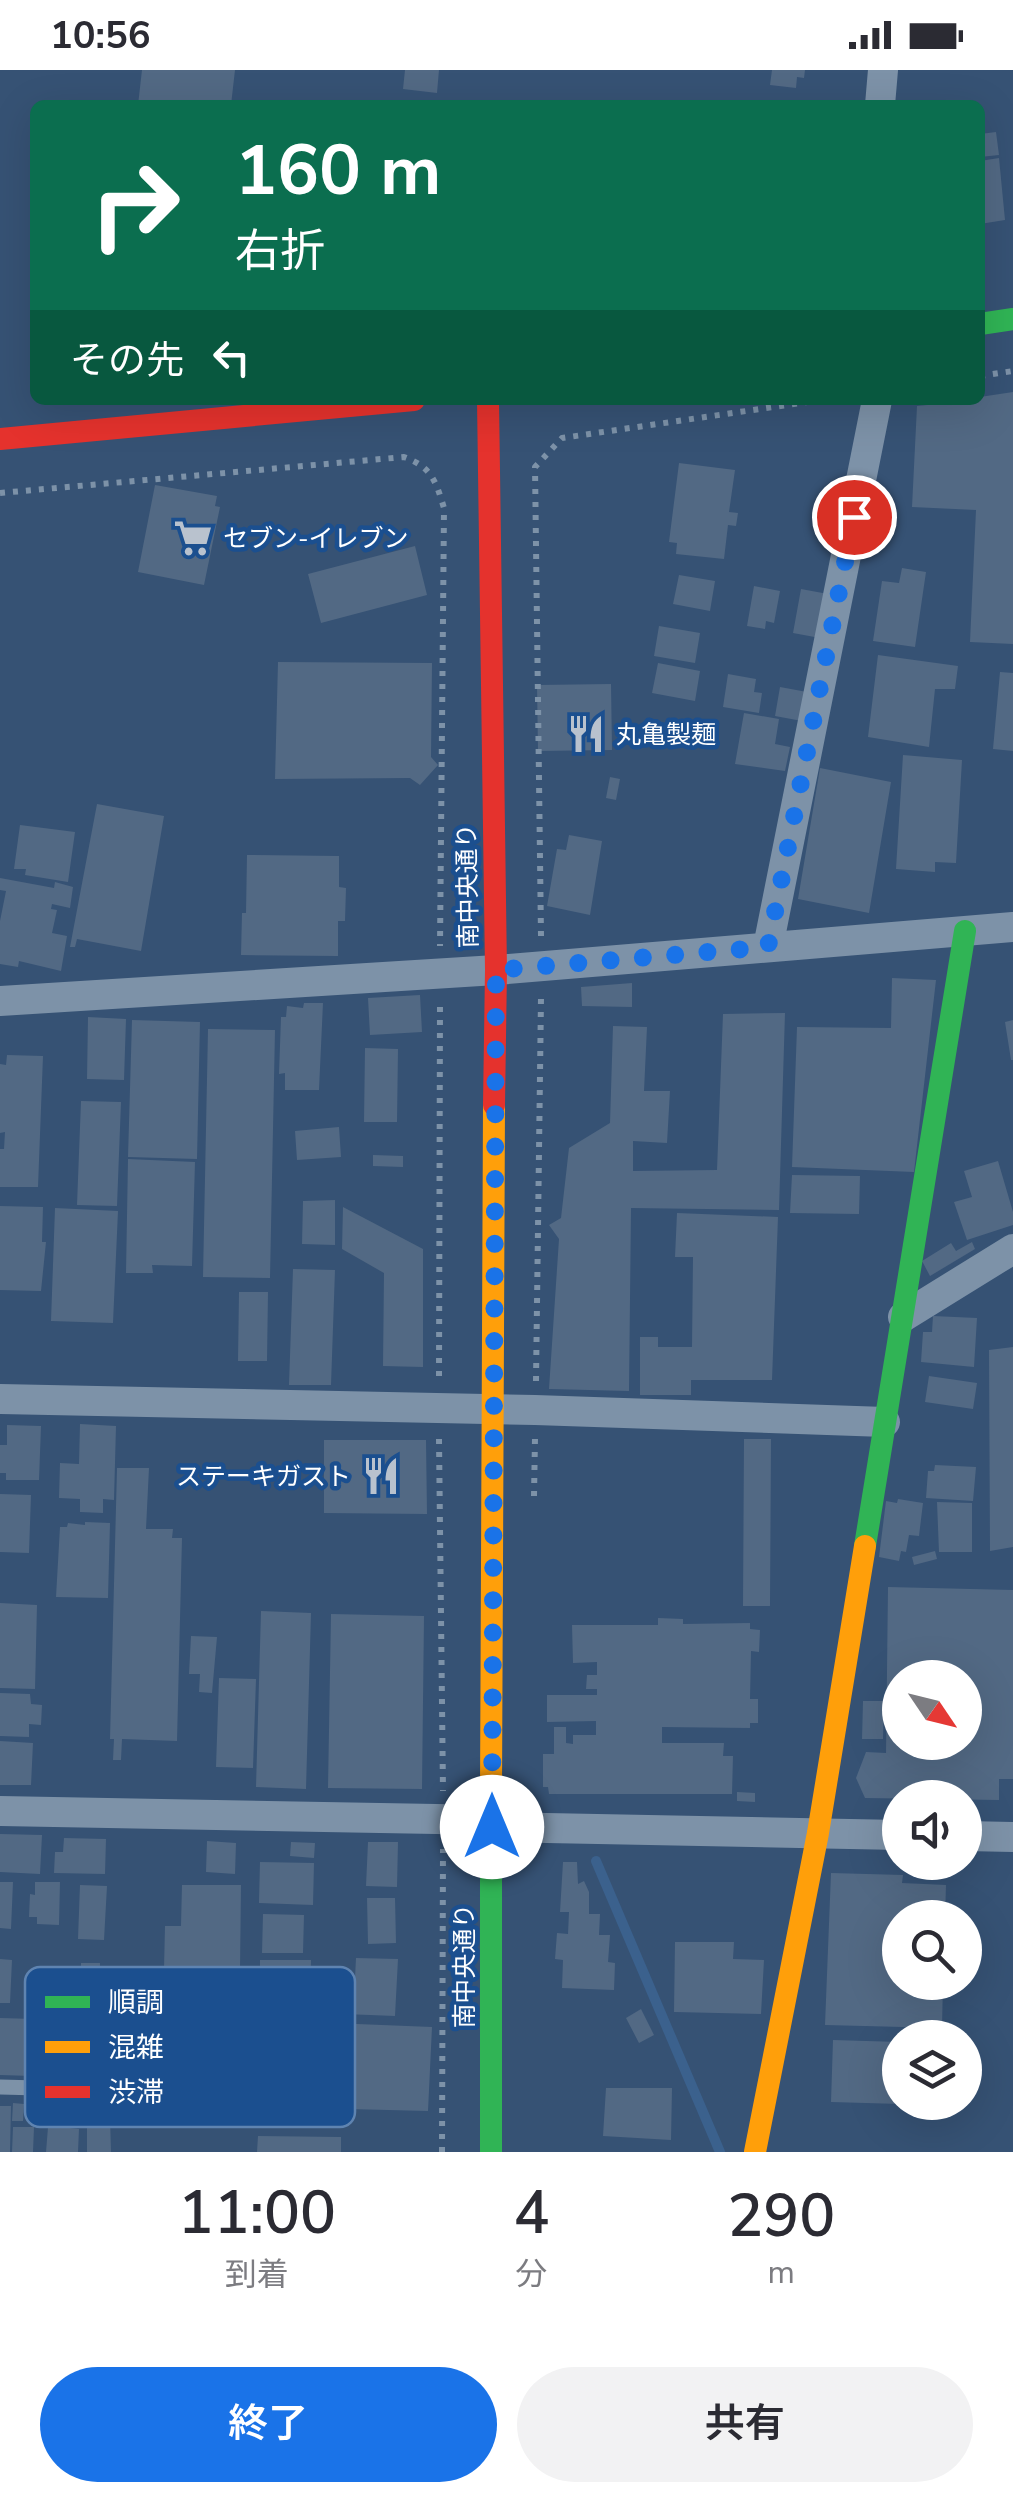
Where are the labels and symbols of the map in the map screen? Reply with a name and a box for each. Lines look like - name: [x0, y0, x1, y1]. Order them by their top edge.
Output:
- pin: [812, 475, 897, 560]
- supermarket icon: セブン-イレブン: [172, 517, 214, 559]
- place label: セブン-イレブン: [223, 522, 409, 556]
- restaurant icon: 丸亀製麺: [565, 713, 607, 755]
- place label: 丸亀製麺: [616, 718, 716, 752]
- street label: 南中央通り: [450, 823, 486, 949]
- restaurant icon: ステーキガスト: [360, 1455, 402, 1497]
- place label: ステーキガスト: [176, 1460, 351, 1494]
- north arrow: [882, 1660, 982, 1760]
- position arrow: [440, 1775, 544, 1879]
- street label: 南中央通り: [448, 1903, 482, 2029]
- legend: [25, 1967, 355, 2127]
- text: 順調: [108, 1984, 164, 2022]
- text: 混雑: [108, 2029, 164, 2067]
- text: 渋滞: [108, 2074, 164, 2112]

